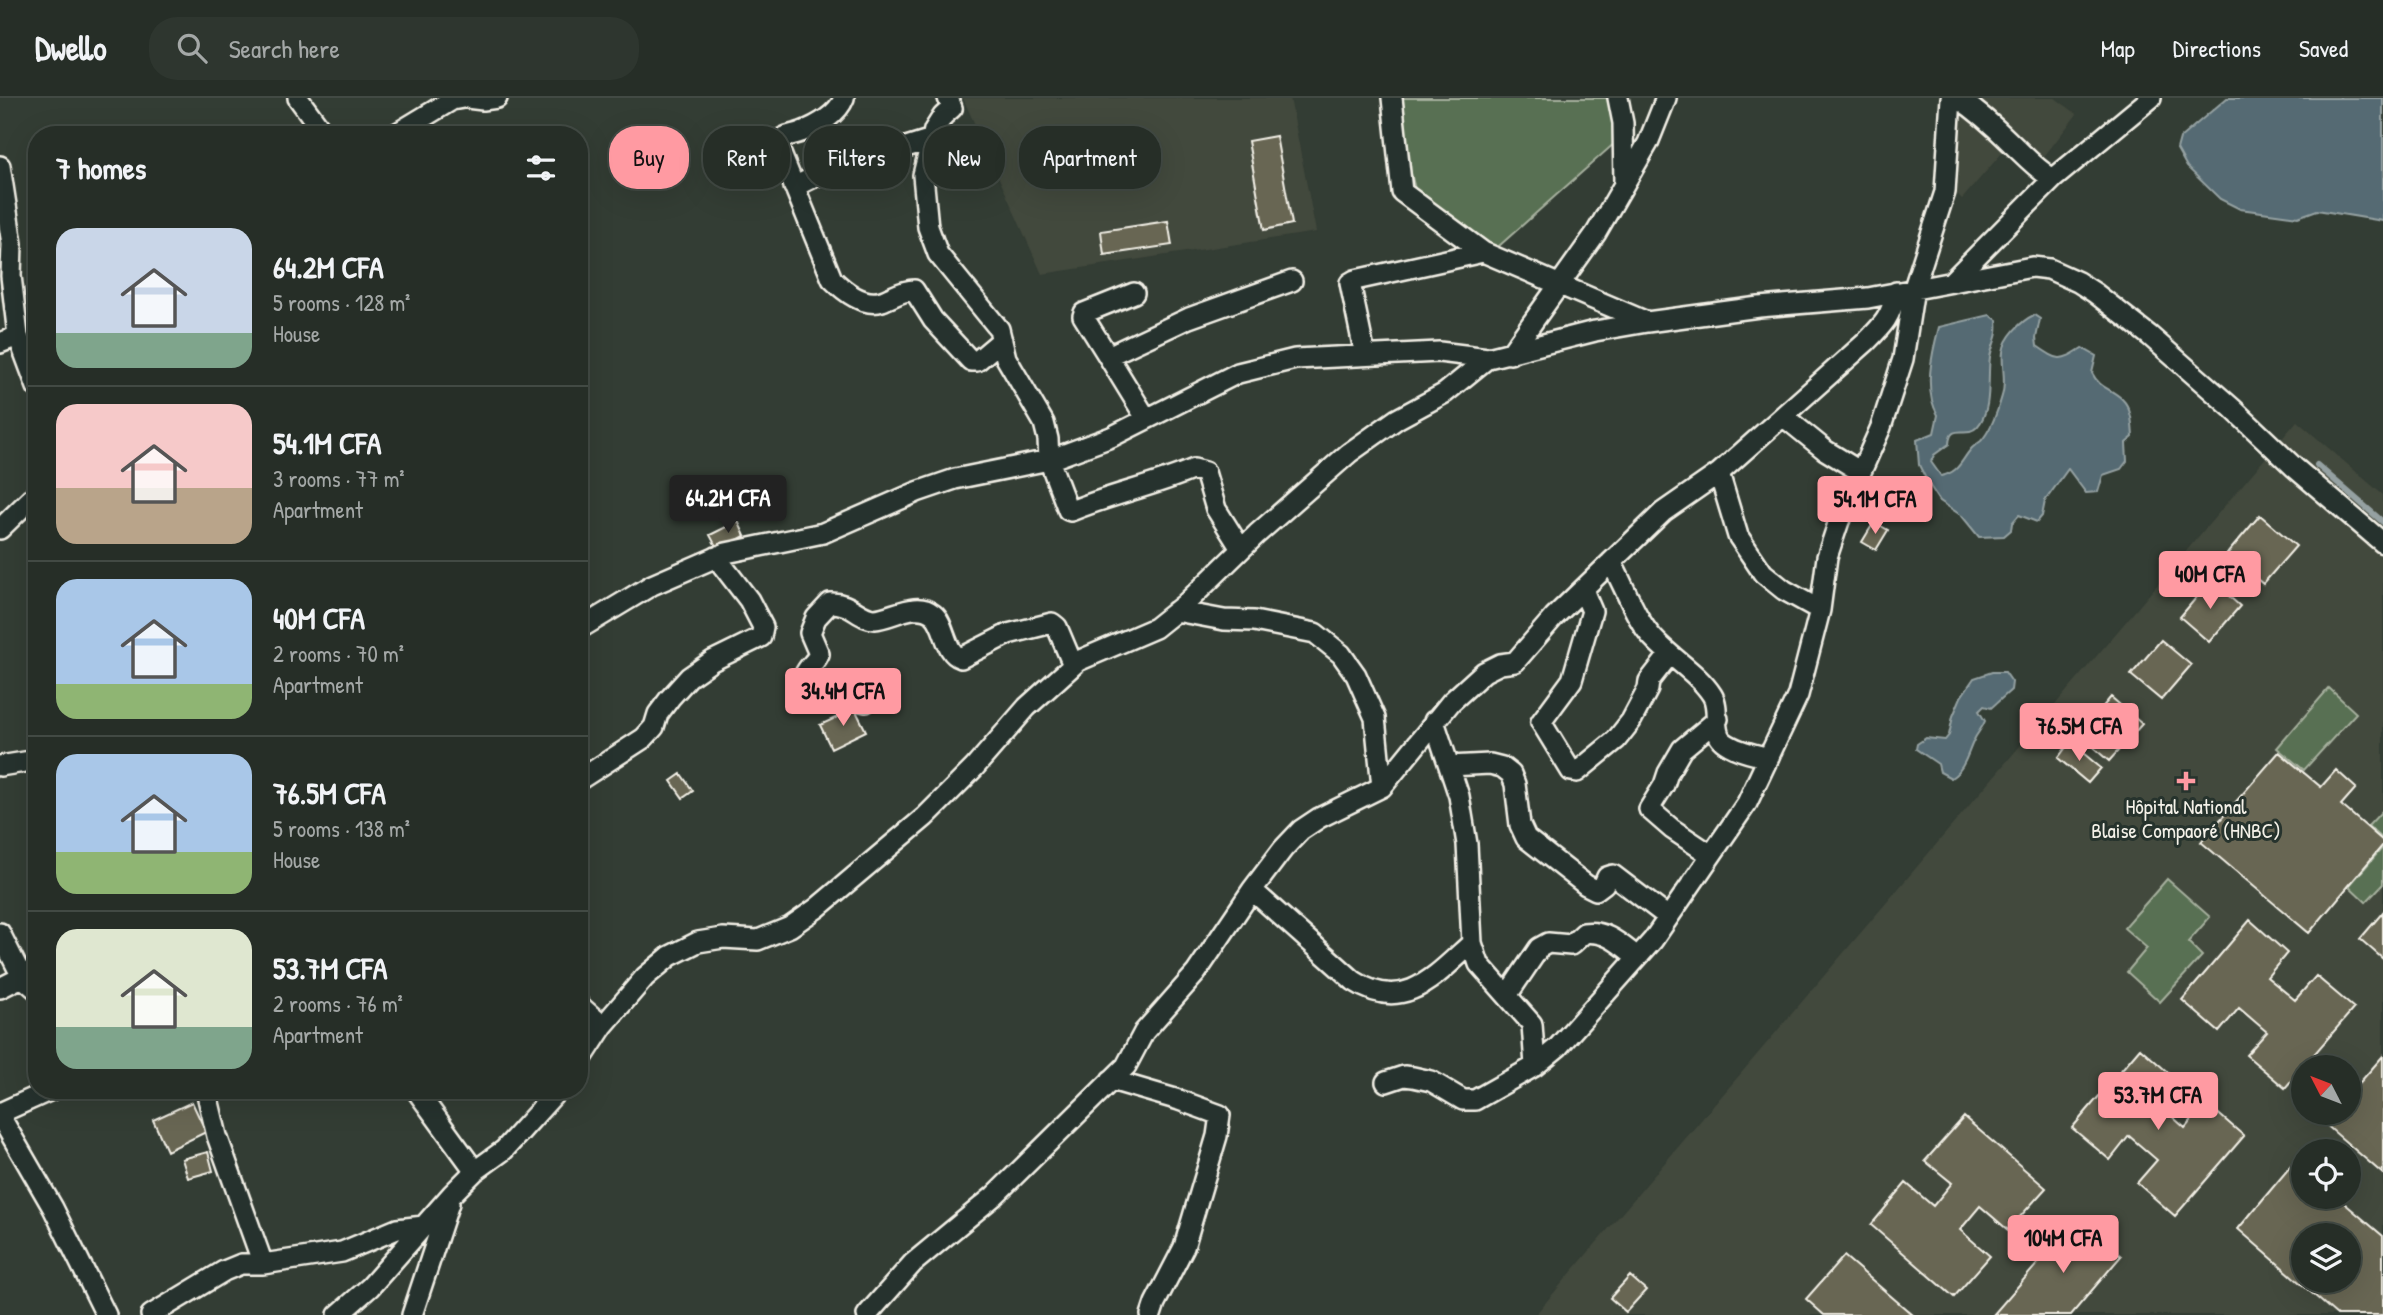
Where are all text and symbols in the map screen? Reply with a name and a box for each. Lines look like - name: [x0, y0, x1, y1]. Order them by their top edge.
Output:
- search box: [149, 17, 639, 80]
- text: Dwello: [35, 26, 107, 70]
- icon: search: [173, 29, 211, 67]
- text: Search here: [229, 31, 340, 66]
- text: Map: [2101, 32, 2135, 64]
- text: Directions: [2173, 32, 2261, 64]
- text: Saved: [2299, 32, 2348, 64]
- chip: Buy: [609, 126, 689, 189]
- chip: Rent: [703, 126, 790, 189]
- chip: Filters: [804, 126, 910, 189]
- chip: New: [924, 126, 1005, 189]
- chip: Apartment: [1019, 126, 1161, 189]
- text: 7 homes: [56, 148, 146, 188]
- icon: filters: [522, 149, 560, 187]
- text: 64.2M CFA: [273, 247, 384, 287]
- icon: home: [112, 256, 196, 340]
- text: 5 rooms · 128 m²: [273, 287, 410, 318]
- text: House: [273, 318, 320, 349]
- text: 54.1M CFA: [273, 423, 381, 463]
- icon: home: [112, 432, 196, 516]
- text: 3 rooms · 77 m²: [273, 463, 405, 494]
- pin: 64.2M CFA: [648, 476, 808, 535]
- pin: 54.1M CFA: [1795, 476, 1955, 536]
- text: 64.2M CFA: [686, 482, 770, 513]
- text: 54.1M CFA: [1833, 483, 1917, 514]
- text: Apartment: [273, 494, 363, 525]
- pin: 40M CFA: [2145, 552, 2275, 611]
- text: 40M CFA: [2175, 558, 2245, 589]
- text: 40M CFA: [273, 598, 365, 638]
- icon: home: [112, 607, 196, 691]
- text: 2 rooms · 70 m²: [273, 638, 404, 669]
- pin: 34.4M CFA: [763, 668, 923, 728]
- text: Apartment: [273, 669, 363, 700]
- text: 34.4M CFA: [801, 675, 885, 706]
- pin: 76.5M CFA: [1999, 704, 2159, 763]
- text: 76.5M CFA: [2036, 710, 2122, 741]
- marker: Hôpital National Blaise Compaoré (HNBC): [2176, 771, 2196, 791]
- text: 76.5M CFA: [273, 773, 386, 813]
- icon: home: [112, 782, 196, 866]
- place label: Hôpital National Blaise Compaoré (HNBC): [2091, 792, 2281, 845]
- text: 5 rooms · 138 m²: [273, 813, 410, 844]
- text: House: [273, 844, 320, 875]
- text: 53.7M CFA: [273, 948, 387, 988]
- icon: home: [112, 957, 196, 1041]
- text: 2 rooms · 76 m²: [273, 988, 403, 1019]
- text: Apartment: [273, 1019, 363, 1050]
- north arrow: [2291, 1055, 2361, 1125]
- map controls: [2291, 1055, 2361, 1293]
- pin: 53.7M CFA: [2078, 1072, 2238, 1132]
- text: 53.7M CFA: [2114, 1079, 2202, 1110]
- button: locate: [2291, 1139, 2361, 1209]
- pin: 104M CFA: [1991, 1216, 2135, 1275]
- text: 104M CFA: [2024, 1222, 2102, 1253]
- button: layers: [2291, 1223, 2361, 1293]

